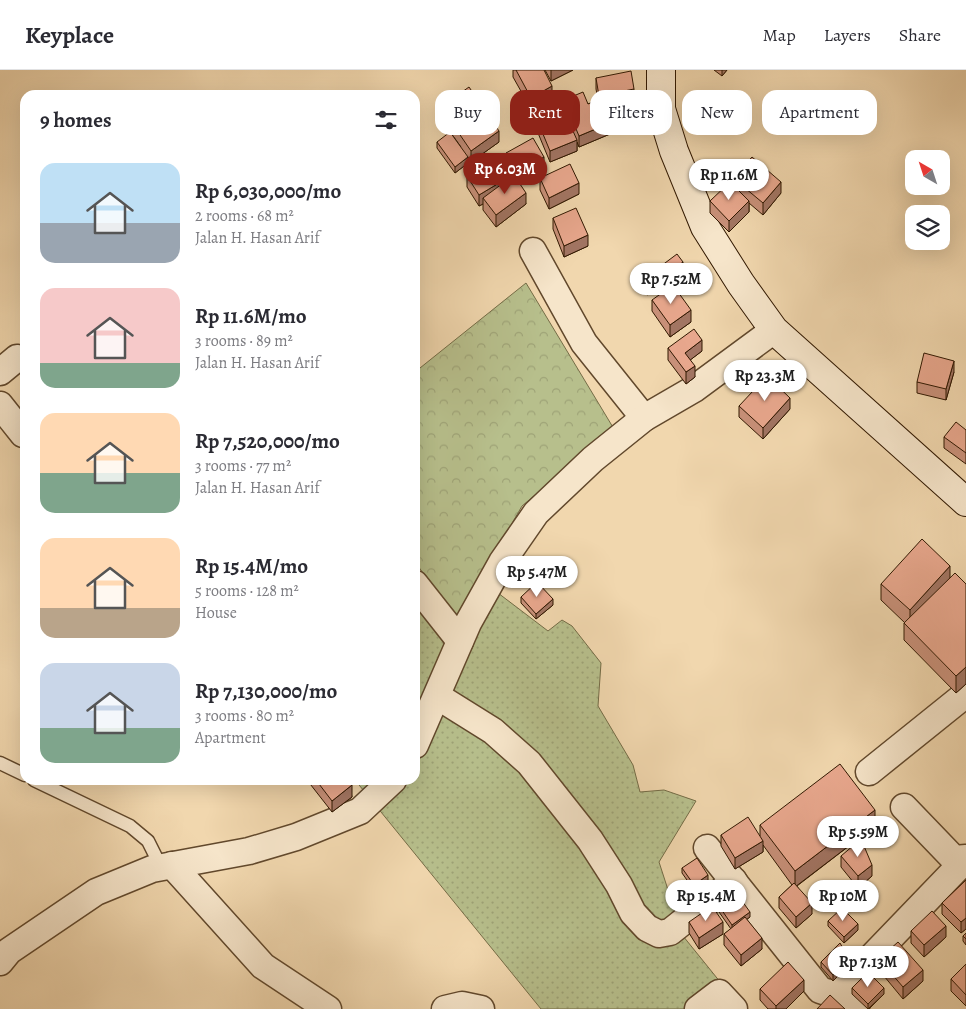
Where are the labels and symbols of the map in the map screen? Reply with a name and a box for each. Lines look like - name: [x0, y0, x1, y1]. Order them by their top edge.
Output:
- north arrow: [905, 150, 950, 195]
- pin: Rp 6.03M: [453, 152, 557, 195]
- pin: Rp 11.6M: [677, 158, 781, 201]
- pin: Rp 7.52M: [619, 262, 723, 305]
- pin: Rp 23.3M: [713, 360, 817, 402]
- pin: Rp 5.47M: [485, 556, 589, 598]
- pin: Rp 5.59M: [806, 816, 910, 858]
- pin: Rp 15.4M: [654, 880, 758, 922]
- pin: Rp 10M: [802, 880, 884, 922]
- pin: Rp 7.13M: [816, 946, 920, 988]

